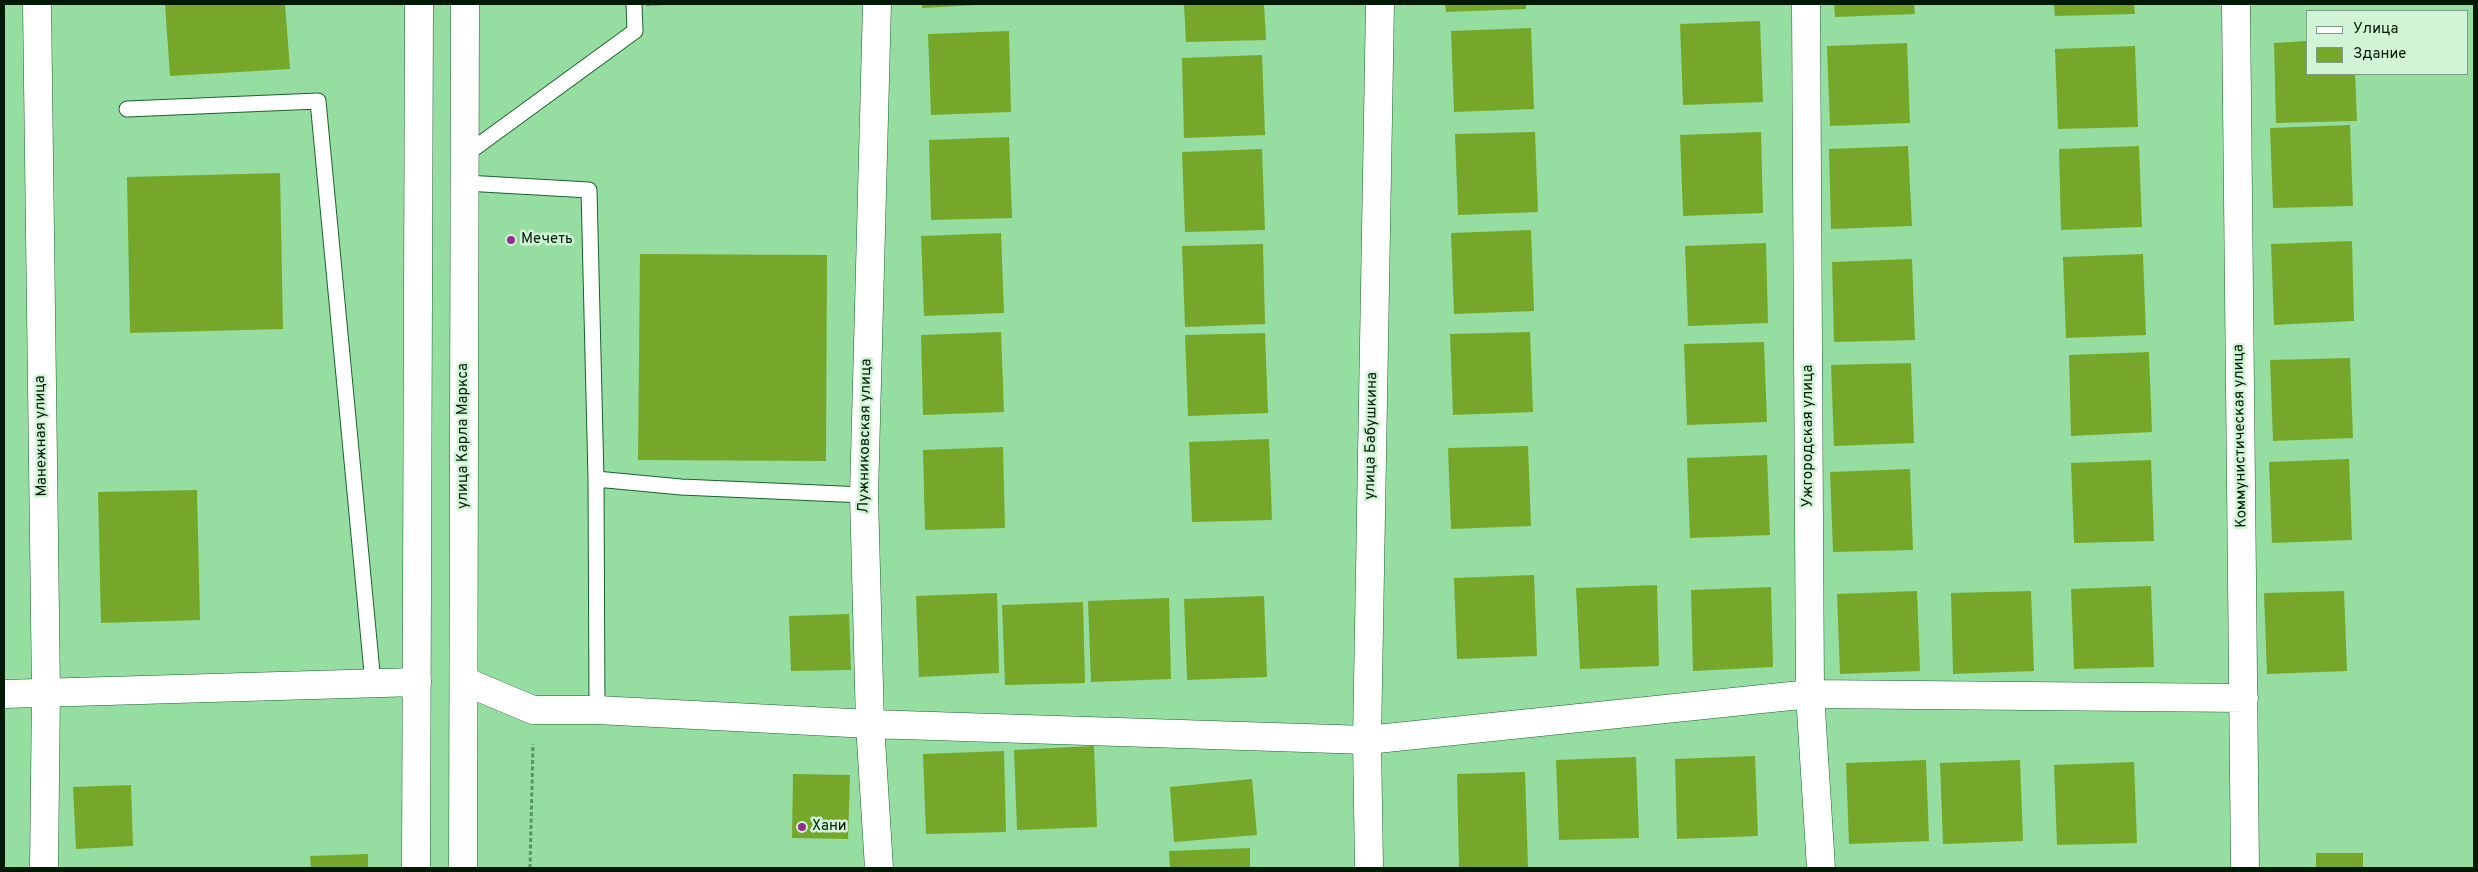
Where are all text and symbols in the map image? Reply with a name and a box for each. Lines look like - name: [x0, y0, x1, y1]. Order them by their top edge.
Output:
- legend: [2306, 10, 2468, 75]
- text: Улица: [2353, 20, 2398, 39]
- text: Здание: [2353, 45, 2406, 64]
- place label: Мечеть: [521, 231, 573, 249]
- marker: Мечеть: [505, 234, 517, 246]
- street label: Коммунистическая улица: [2230, 344, 2252, 528]
- street label: Лужниковская улица: [856, 358, 876, 514]
- street label: улица Карла Маркса: [455, 363, 473, 509]
- street label: Ужгородская улица: [1800, 365, 1818, 507]
- street label: улица Бабушкина: [1362, 372, 1382, 500]
- street label: Манежная улица: [32, 375, 52, 497]
- place label: Хани: [812, 818, 847, 836]
- marker: Хани: [796, 821, 808, 833]

